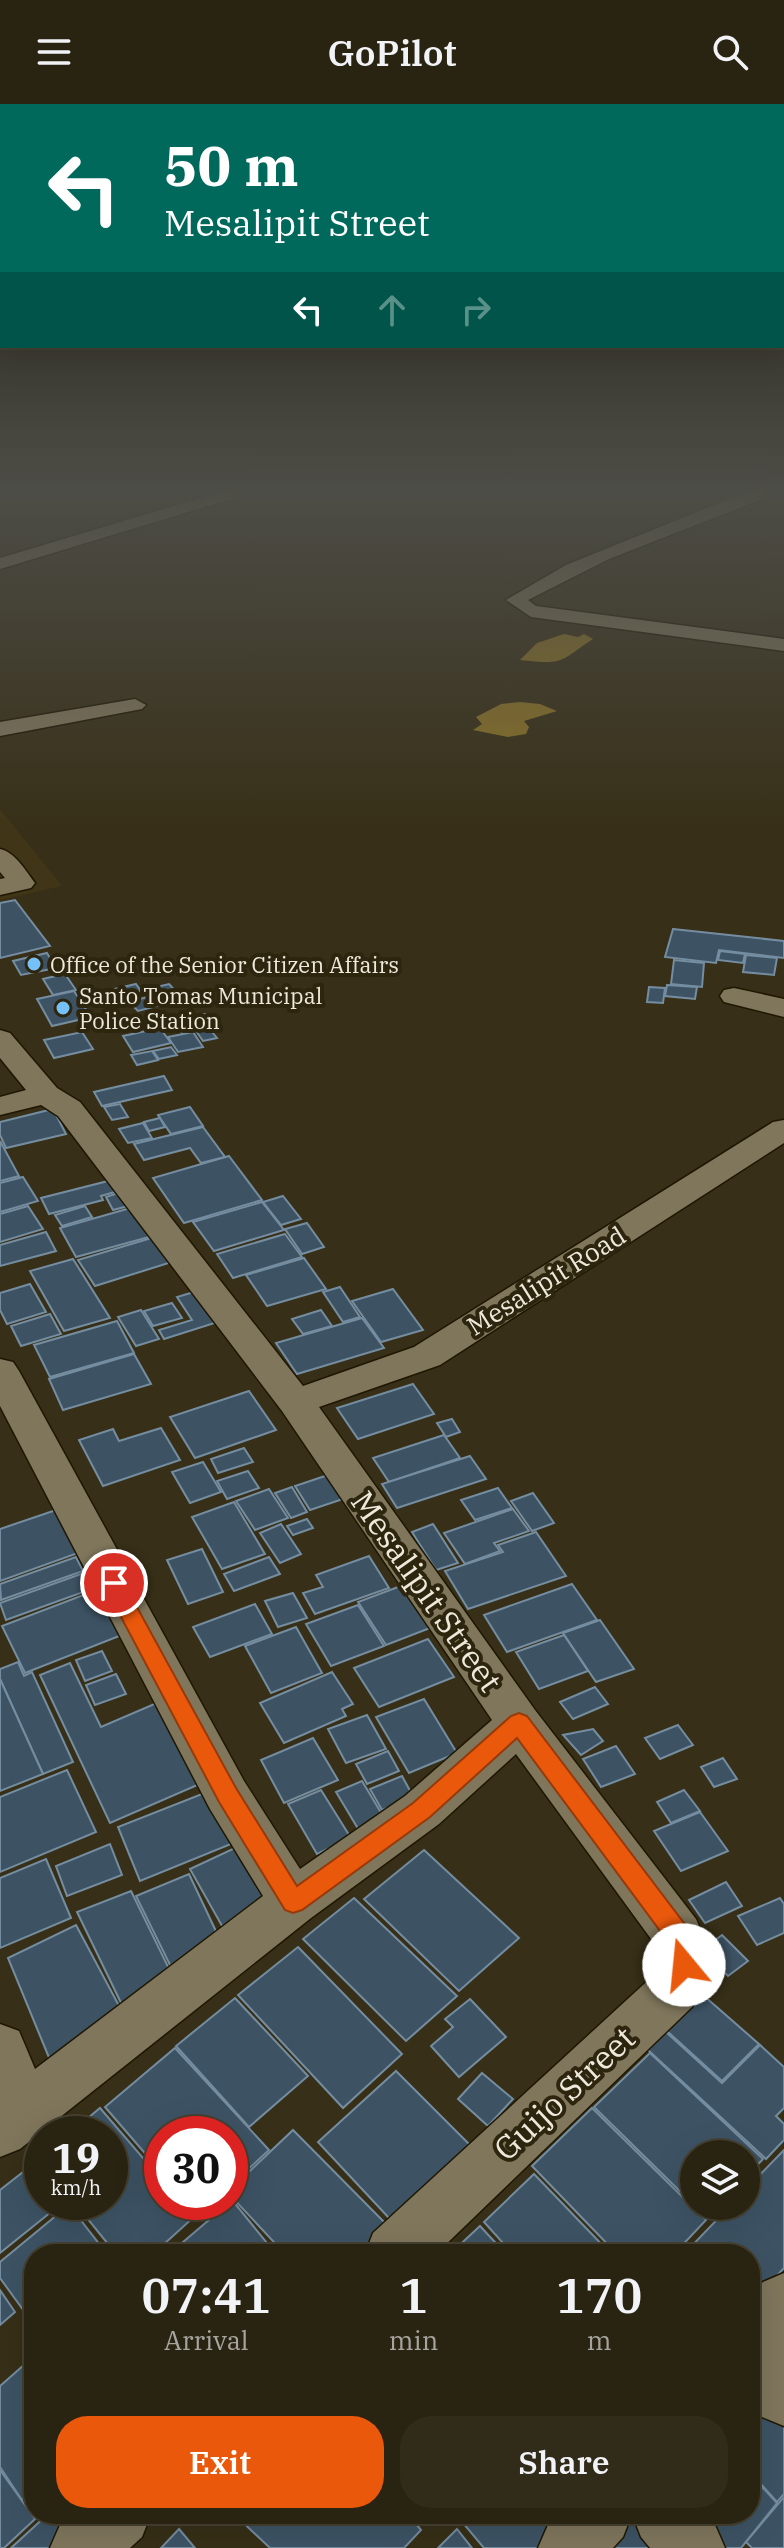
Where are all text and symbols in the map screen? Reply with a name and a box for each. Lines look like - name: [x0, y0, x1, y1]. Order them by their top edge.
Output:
- text: GoPilot: [327, 29, 457, 76]
- icon: menu: [32, 30, 76, 74]
- icon: search: [708, 30, 752, 74]
- text: 50 m: [164, 129, 299, 201]
- icon: left: [32, 136, 136, 240]
- text: Mesalipit Street: [164, 199, 430, 246]
- icon: left: [286, 288, 330, 332]
- icon: ahead: [370, 288, 414, 332]
- icon: right: [454, 288, 498, 332]
- place label: Office of the Senior Citizen Affairs: [50, 950, 399, 979]
- marker: Office of the Senior Citizen Affairs: [25, 955, 43, 973]
- place label: Santo Tomas Municipal Police Station: [79, 981, 322, 1035]
- marker: Santo Tomas Municipal Police Station: [54, 999, 72, 1017]
- street label: Mesalipit Road: [460, 1218, 632, 1342]
- street label: Mesalipit Street: [342, 1482, 512, 1700]
- pin: [80, 1549, 148, 1617]
- icon: arrive: [92, 1561, 136, 1605]
- position arrow: [642, 1923, 726, 2007]
- street label: Guijo Street: [485, 2017, 643, 2169]
- speed limit sign: 30: [144, 2116, 248, 2220]
- text: 19: [52, 2132, 100, 2184]
- map controls: [680, 2140, 760, 2220]
- button: layers: [680, 2140, 760, 2220]
- text: km/h: [51, 2174, 101, 2201]
- text: 07:41: [142, 2264, 271, 2326]
- text: 1: [399, 2264, 428, 2326]
- text: 170: [556, 2264, 642, 2326]
- text: Arrival: [164, 2323, 249, 2357]
- text: min: [389, 2323, 438, 2357]
- text: m: [587, 2323, 612, 2357]
- button: Exit: [56, 2416, 384, 2508]
- button: Share: [400, 2416, 728, 2508]

